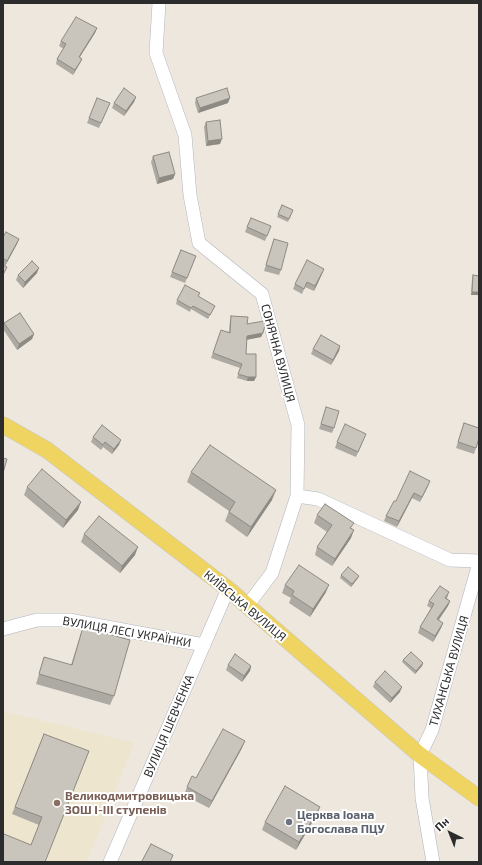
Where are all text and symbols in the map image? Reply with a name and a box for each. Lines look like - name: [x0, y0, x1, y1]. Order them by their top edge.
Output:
- street label: СОНЯЧНА ВУЛИЦЯ: [258, 302, 298, 404]
- street label: КИЇВСЬКА ВУЛИЦЯ: [201, 567, 289, 645]
- street label: ВУЛИЦЯ ЛЕСІ УКРАЇНКИ: [62, 614, 192, 650]
- street label: ТИХАНСЬКА ВУЛИЦЯ: [426, 614, 472, 728]
- street label: ВУЛИЦЯ ШЕВЧЕНКА: [141, 672, 197, 780]
- place label: Великодмитровицька ЗОШ І-ІІІ ступенів: [65, 789, 194, 817]
- marker: Великодмитровицька ЗОШ І-ІІІ ступенів: [52, 798, 62, 808]
- place label: Церква Іоана Богослава ПЦУ: [297, 808, 385, 836]
- north arrow: [430, 813, 470, 853]
- text: Пн: [432, 814, 451, 833]
- marker: Церква Іоана Богослава ПЦУ: [284, 817, 294, 827]

